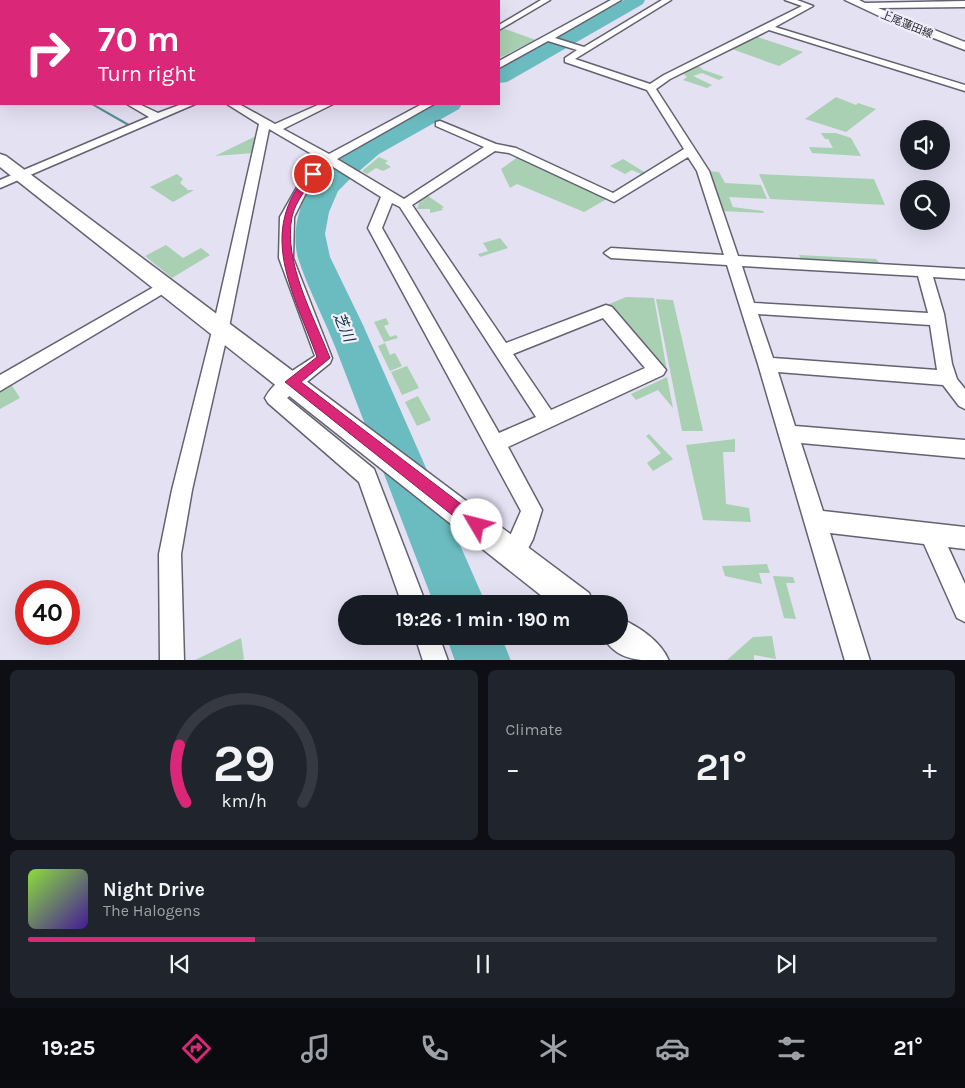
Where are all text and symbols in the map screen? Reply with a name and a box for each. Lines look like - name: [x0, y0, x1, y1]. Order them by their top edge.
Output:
- street label: 上尾蓮田線: [879, 8, 935, 41]
- text: 70 m: [98, 19, 180, 60]
- icon: right: [15, 20, 80, 85]
- text: Turn right: [98, 61, 196, 87]
- map controls: [900, 120, 950, 230]
- button: sound: [900, 120, 950, 170]
- pin: [292, 153, 334, 195]
- icon: arrive: [299, 160, 327, 188]
- button: search: [900, 180, 950, 230]
- water label: 芝川: [330, 310, 359, 346]
- position arrow: [450, 498, 502, 550]
- speed limit sign: 40: [15, 580, 80, 645]
- text: 19:26 · 1 min · 190 m: [396, 609, 570, 631]
- text: Climate: [506, 720, 563, 739]
- text: 29: [212, 733, 275, 794]
- text: 21°: [696, 745, 747, 790]
- text: −: [506, 752, 520, 785]
- text: +: [922, 752, 937, 785]
- text: km/h: [221, 791, 266, 812]
- text: Night Drive: [103, 879, 205, 901]
- text: The Halogens: [103, 901, 201, 920]
- icon: previous: [166, 950, 194, 978]
- icon: pause: [469, 950, 497, 978]
- icon: next: [772, 950, 800, 978]
- icon: directions: [179, 1031, 214, 1066]
- icon: music: [298, 1031, 333, 1066]
- icon: phone: [417, 1031, 452, 1066]
- icon: climate: [536, 1031, 571, 1066]
- icon: car: [655, 1031, 690, 1066]
- icon: filters: [774, 1031, 809, 1066]
- text: 19:25: [42, 1035, 95, 1061]
- text: 21°: [893, 1035, 923, 1061]

